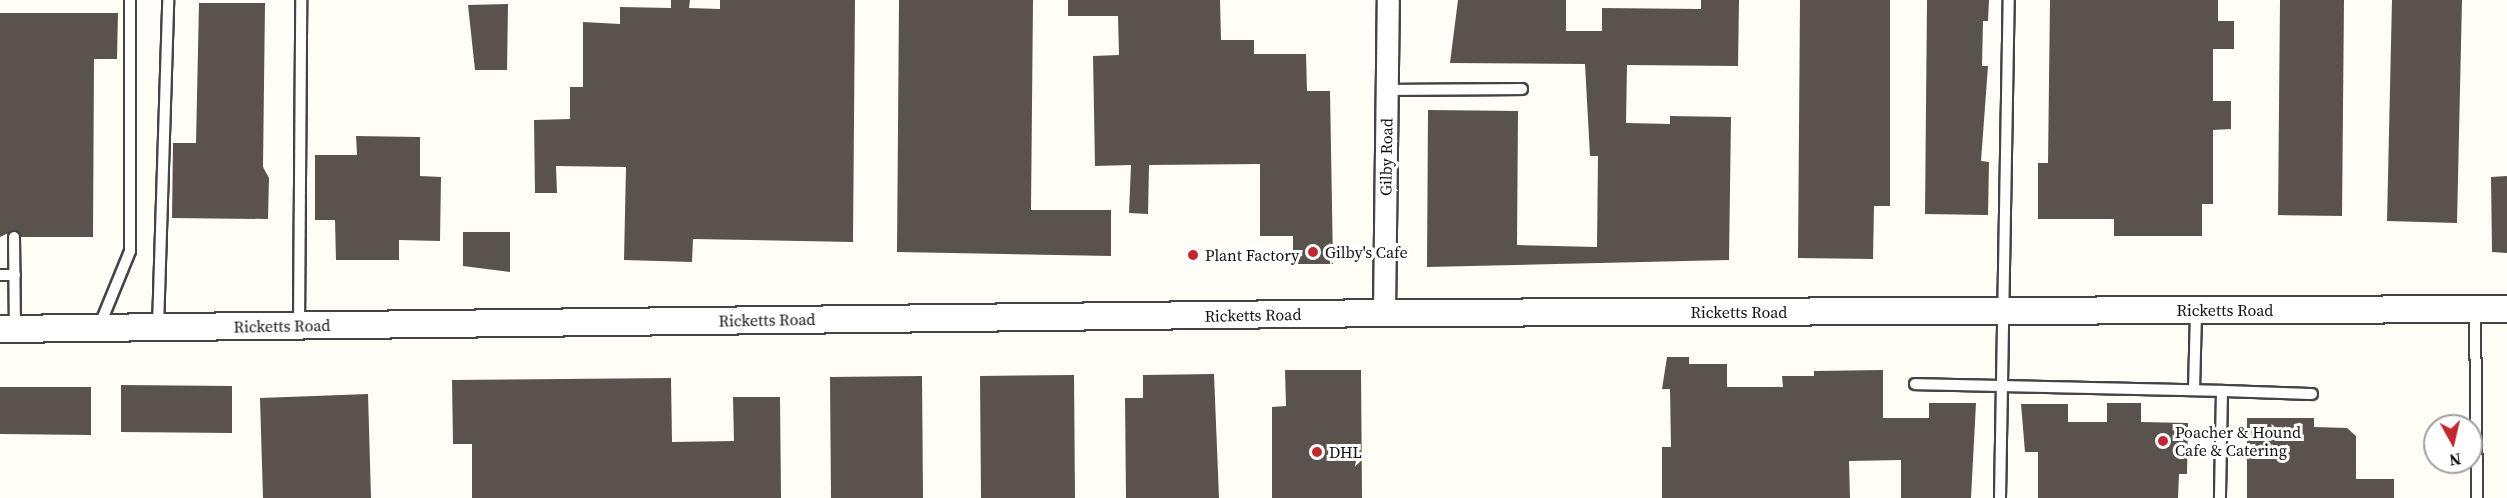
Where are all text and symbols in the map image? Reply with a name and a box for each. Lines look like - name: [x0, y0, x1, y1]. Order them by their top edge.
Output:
- street label: Gilby Road: [1376, 118, 1396, 196]
- place label: Gilby's Cafe: [1325, 242, 1408, 262]
- place label: Plant Factory: [1205, 245, 1299, 265]
- marker: Gilby's Cafe: [1306, 245, 1320, 259]
- marker: Plant Factory: [1186, 248, 1200, 262]
- street label: Ricketts Road: [2177, 300, 2273, 320]
- street label: Ricketts Road: [1691, 302, 1787, 322]
- street label: Ricketts Road: [1204, 305, 1302, 325]
- street label: Ricketts Road: [718, 310, 816, 330]
- street label: Ricketts Road: [233, 316, 331, 336]
- north arrow: [2423, 414, 2483, 474]
- place label: Poacher & Hound Cafe & Catering: [2175, 422, 2301, 460]
- marker: Poacher & Hound Cafe & Catering: [2156, 434, 2170, 448]
- place label: DHL: [1329, 442, 1362, 462]
- marker: DHL: [1310, 445, 1324, 459]
- text: N: [2448, 448, 2463, 472]

